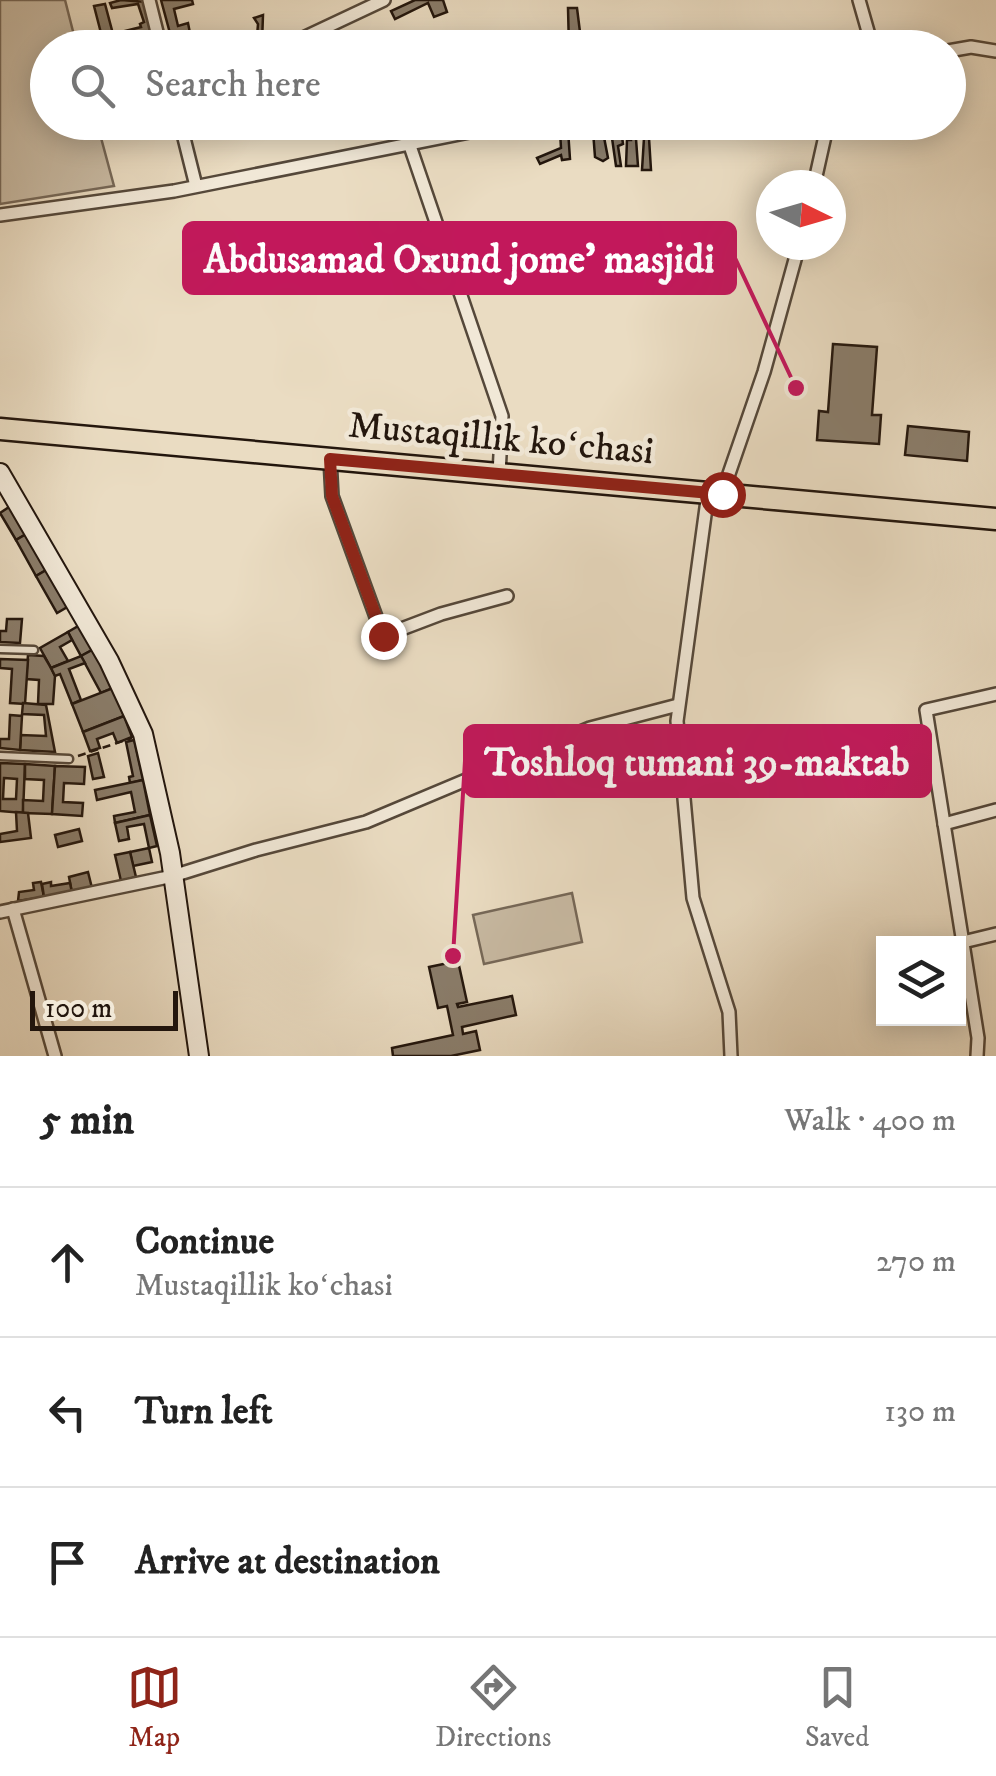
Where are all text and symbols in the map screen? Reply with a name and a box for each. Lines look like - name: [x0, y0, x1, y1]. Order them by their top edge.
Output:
- search box: [30, 30, 966, 140]
- icon: search: [65, 58, 120, 113]
- text: Search here: [145, 61, 321, 109]
- north arrow: [756, 170, 846, 260]
- callout: Abdusamad Oxund jome' masjidi: [184, 223, 735, 293]
- text: Abdusamad Oxund jome' masjidi: [203, 236, 714, 286]
- street label: Mustaqillik koʻchasi: [346, 402, 656, 476]
- route start: [700, 472, 746, 518]
- route end: [361, 614, 407, 660]
- callout: Toshloq tumani 39-maktab: [465, 726, 930, 796]
- text: Toshloq tumani 39-maktab: [484, 739, 909, 789]
- map controls: [876, 936, 966, 1026]
- button: layers: [876, 936, 966, 1026]
- scale bar: [30, 986, 178, 1030]
- text: 100 m: [45, 991, 112, 1026]
- text: 5 min: [40, 1095, 134, 1147]
- text: Walk · 400 m: [784, 1101, 956, 1141]
- text: Continue: [135, 1218, 274, 1266]
- icon: ahead: [40, 1235, 95, 1290]
- text: 270 m: [876, 1242, 956, 1282]
- text: Mustaqillik koʻchasi: [135, 1266, 393, 1306]
- icon: left: [40, 1385, 95, 1440]
- text: Turn left: [135, 1388, 273, 1436]
- text: 130 m: [884, 1392, 956, 1432]
- icon: arrive: [40, 1535, 95, 1590]
- text: Arrive at destination: [135, 1538, 440, 1586]
- tab: Map: [127, 1660, 182, 1755]
- tab: Directions: [435, 1660, 551, 1755]
- tab: Saved: [805, 1660, 869, 1755]

